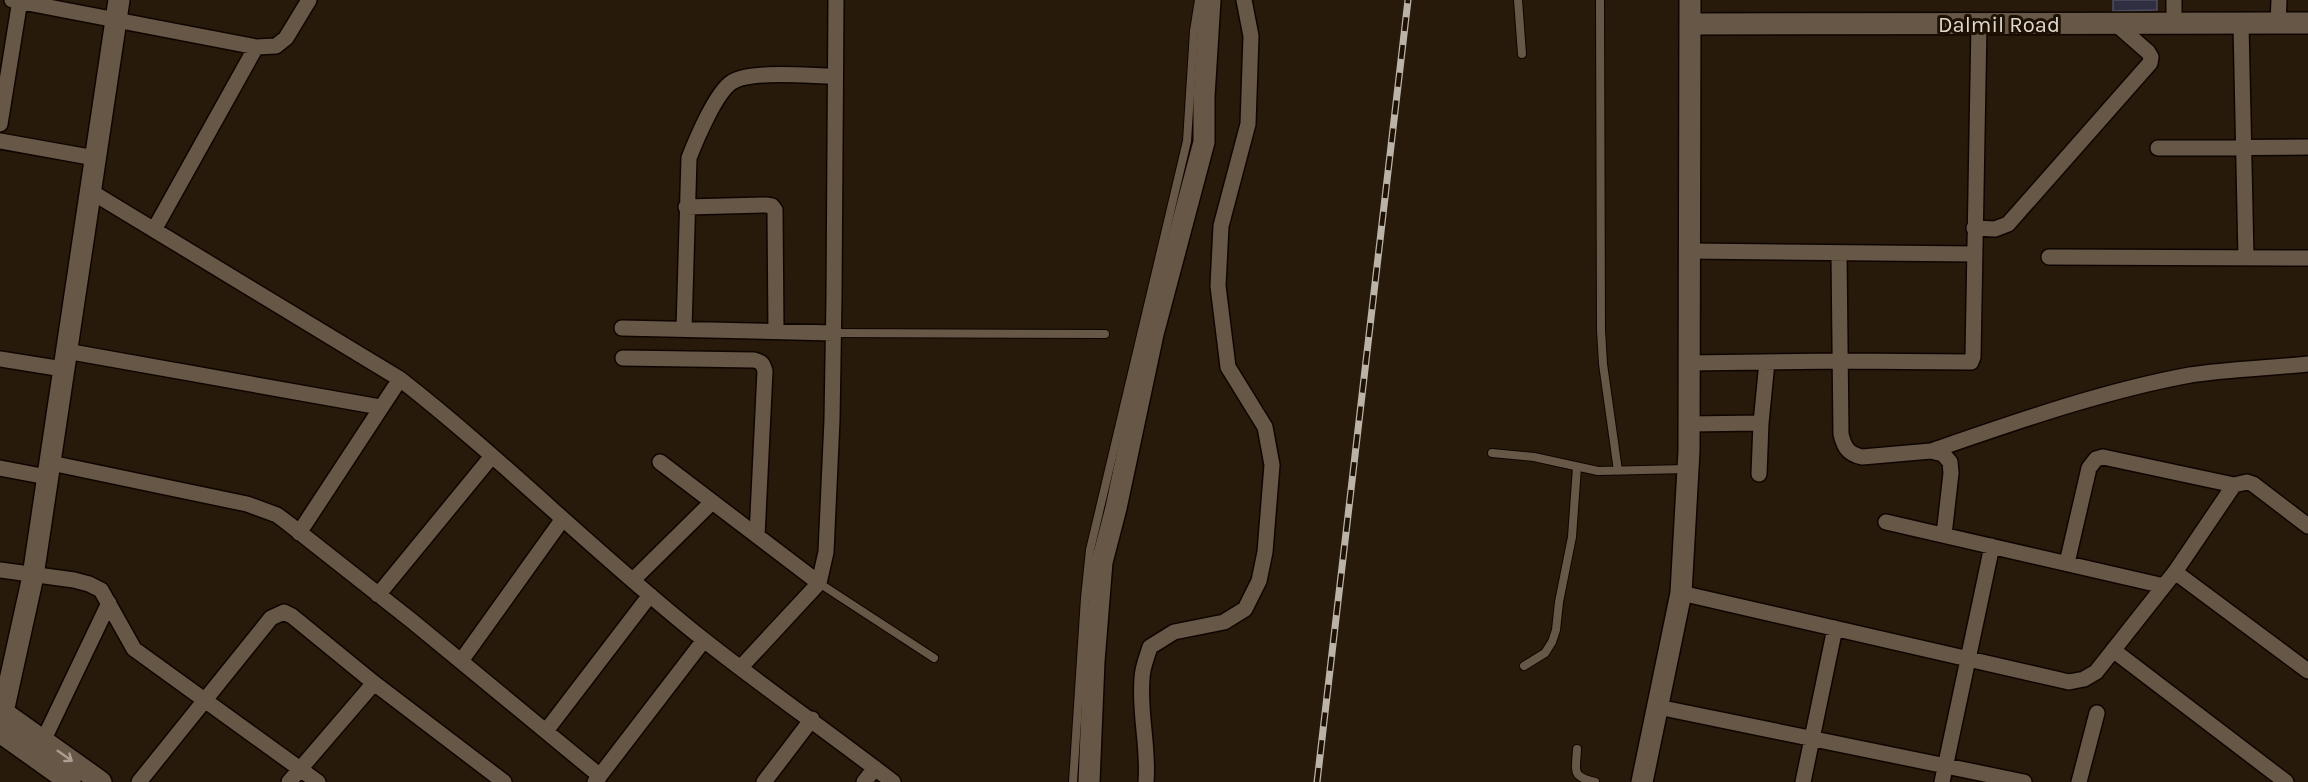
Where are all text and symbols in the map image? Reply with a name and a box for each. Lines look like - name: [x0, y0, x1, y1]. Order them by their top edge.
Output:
- street label: Dalmil Road: [1938, 12, 2060, 38]
- one-way arrow: [56, 750, 72, 762]

